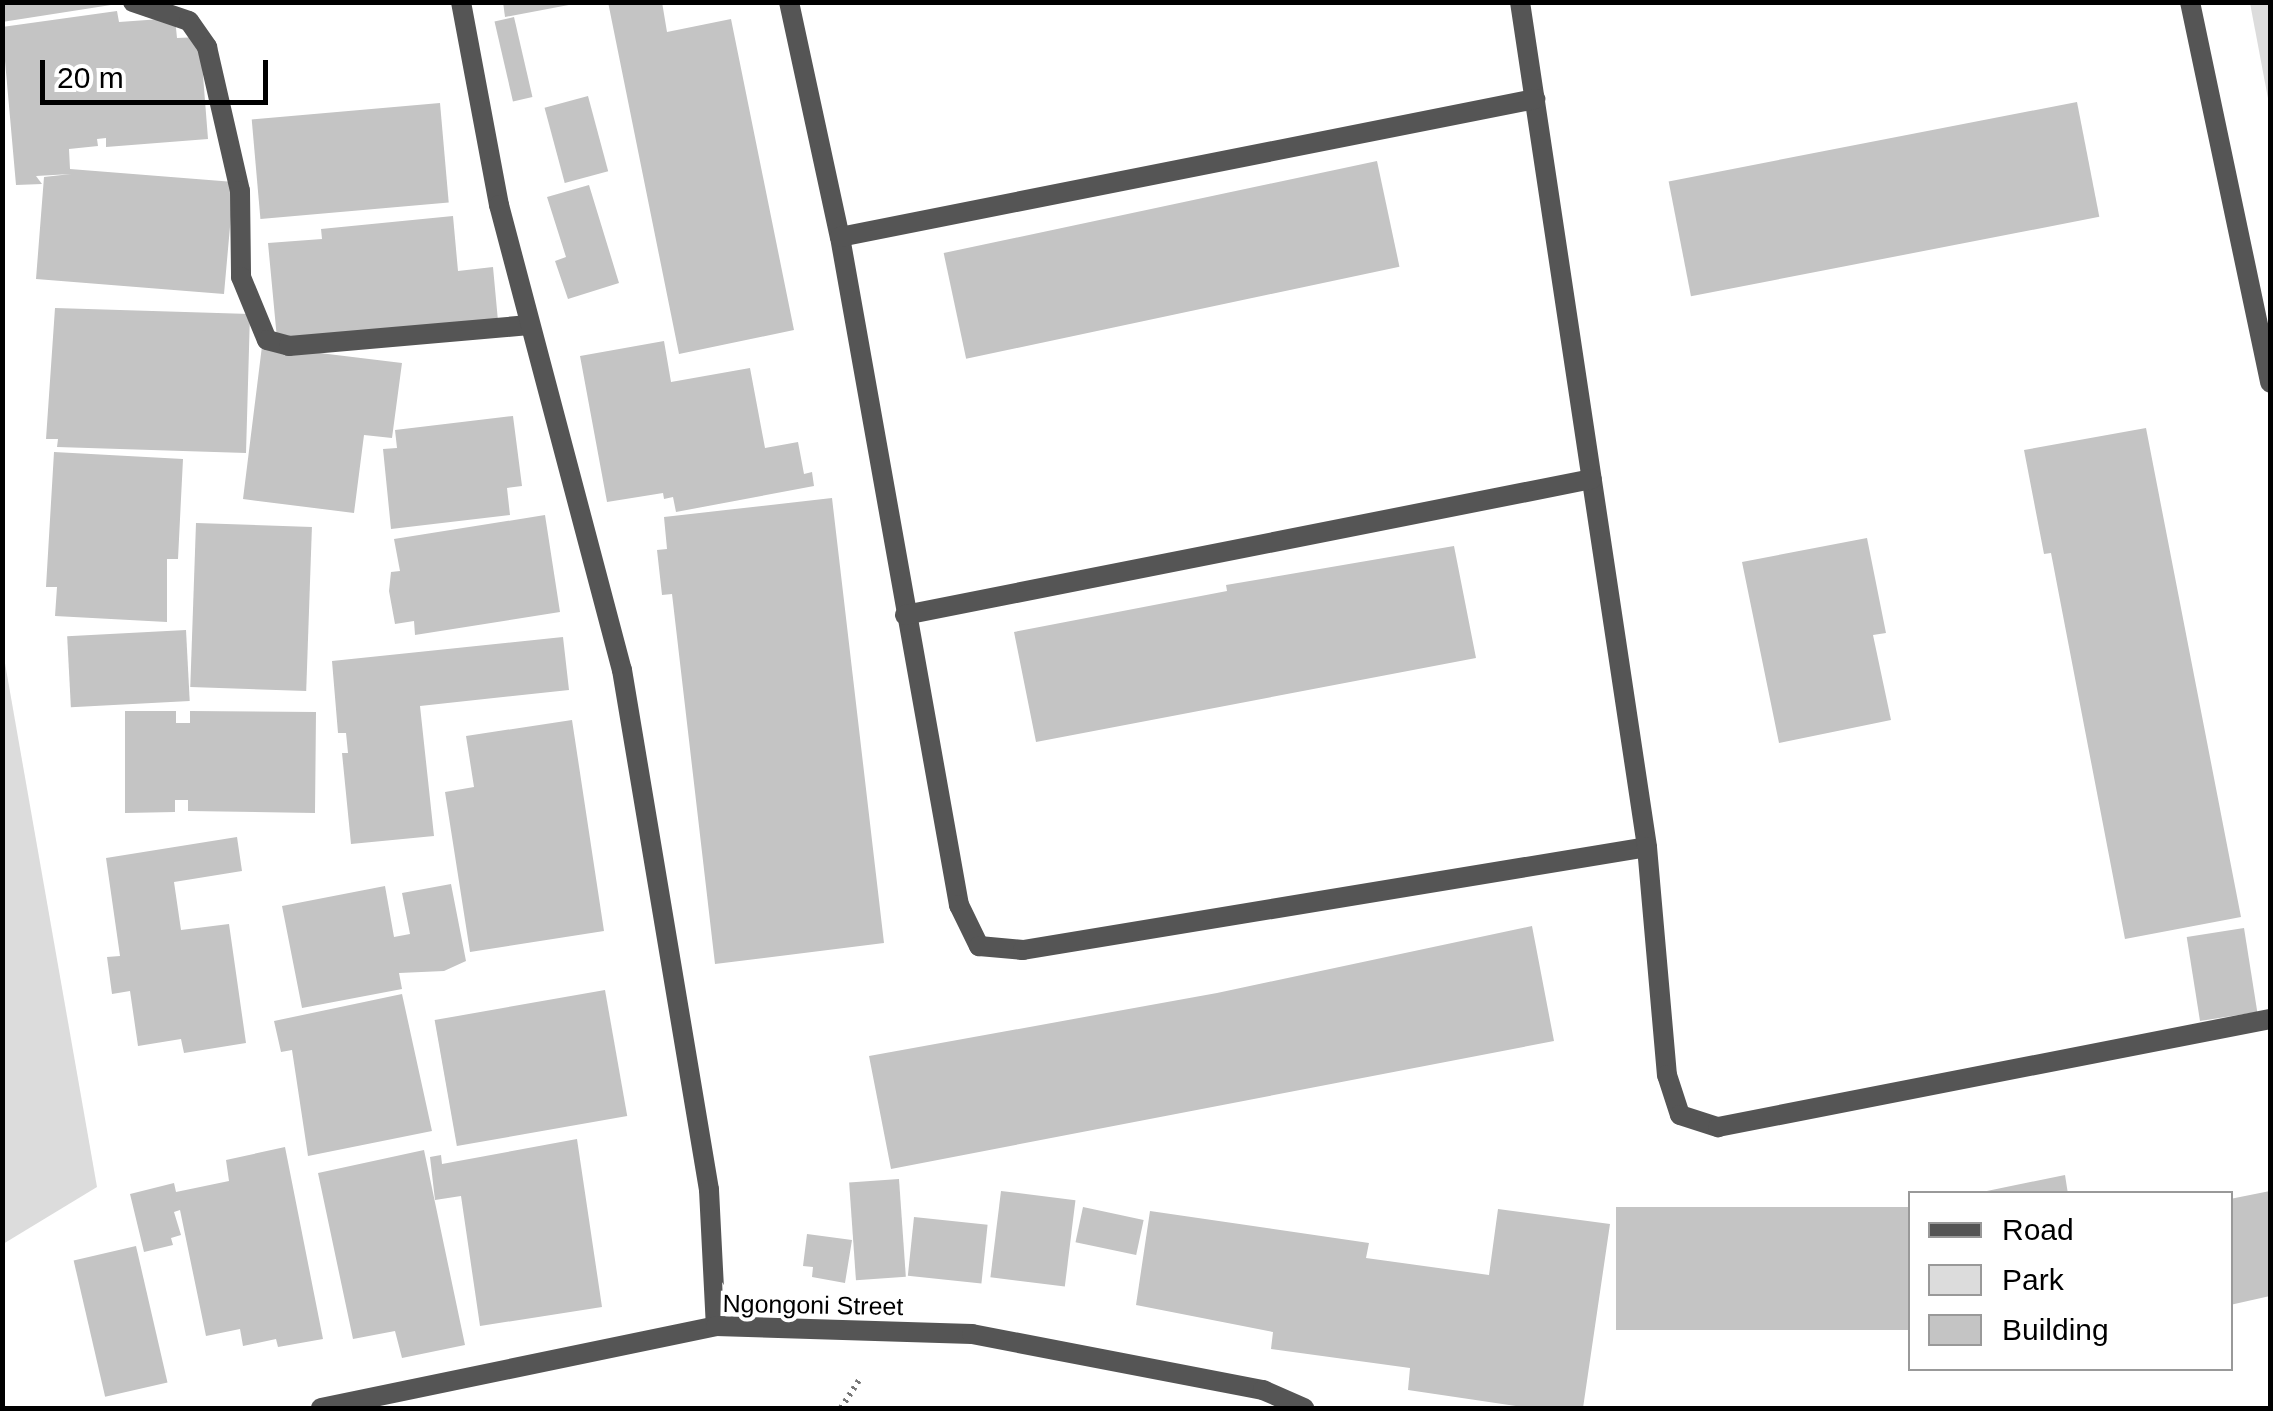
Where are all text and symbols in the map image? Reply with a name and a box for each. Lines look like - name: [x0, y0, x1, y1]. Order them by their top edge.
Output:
- scale bar: [45, 40, 272, 102]
- text: 20 m: [57, 61, 124, 94]
- legend: [1908, 1191, 2233, 1371]
- text: Road: [2002, 1213, 2074, 1246]
- text: Park: [2002, 1263, 2064, 1296]
- street label: Ngongoni Street: [722, 1288, 904, 1322]
- text: Building: [2002, 1313, 2109, 1346]

